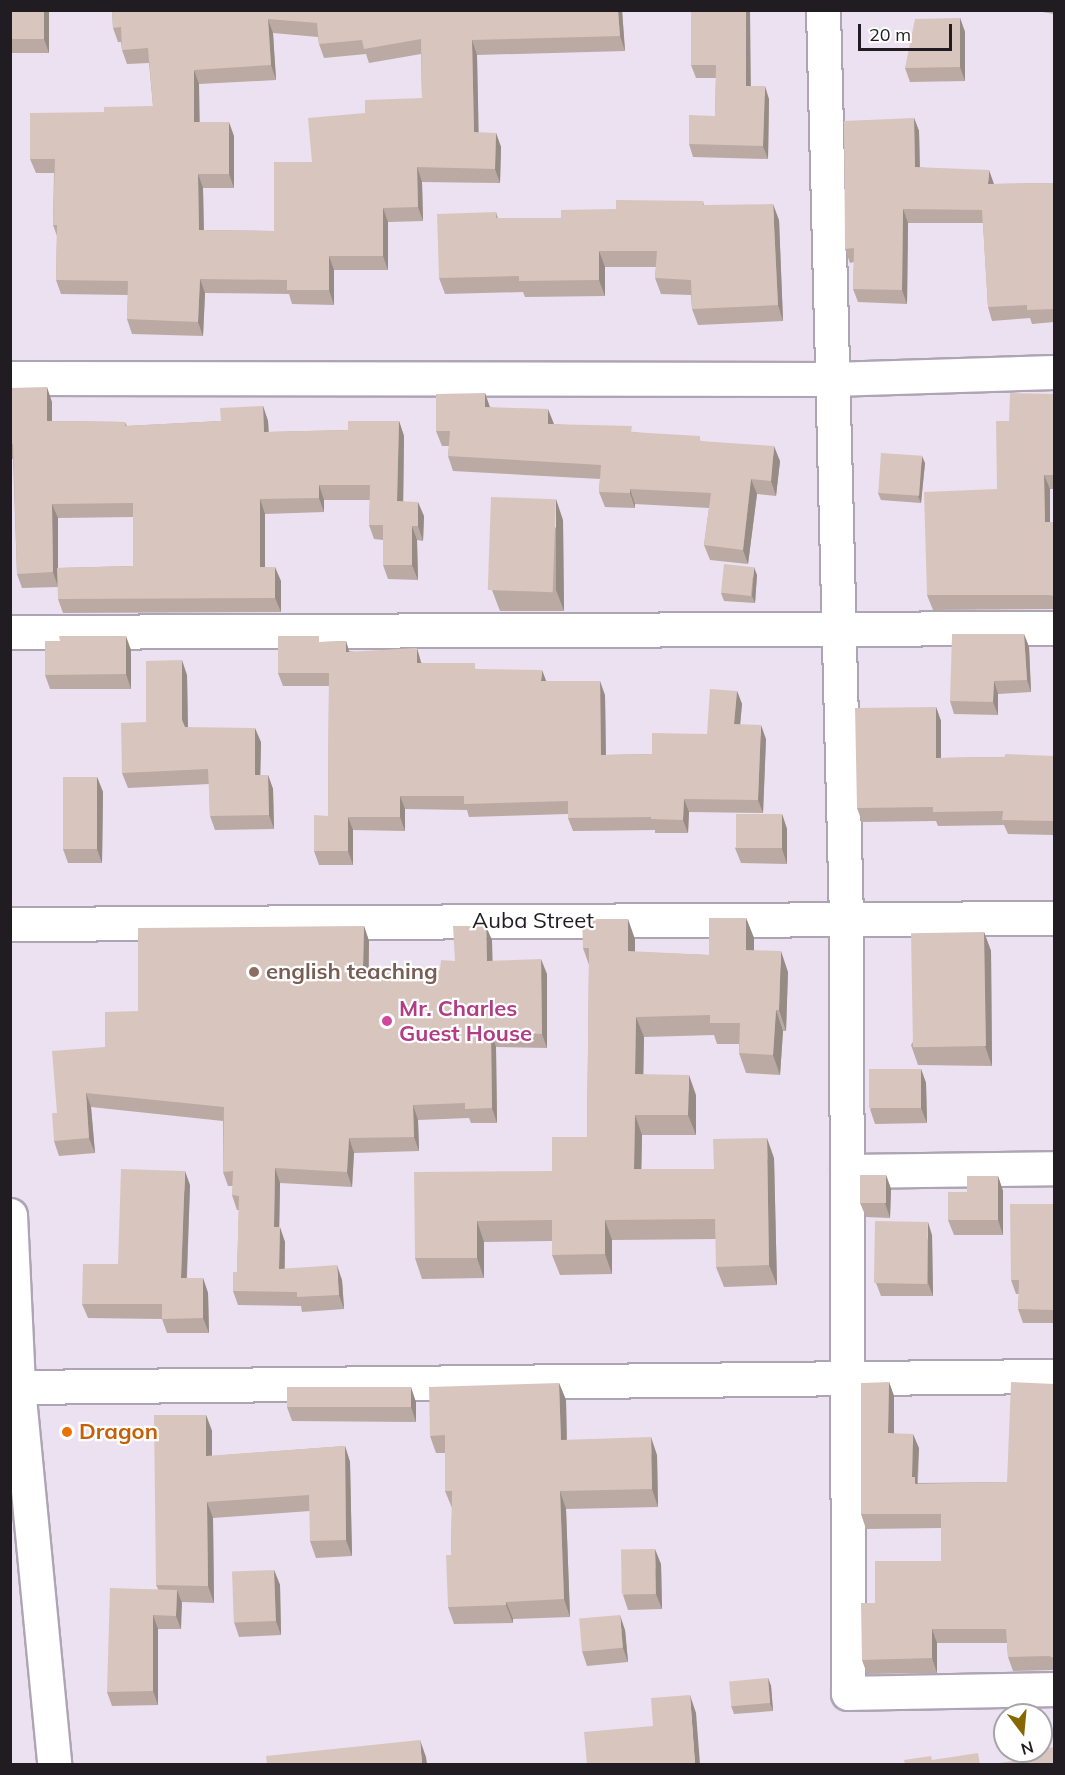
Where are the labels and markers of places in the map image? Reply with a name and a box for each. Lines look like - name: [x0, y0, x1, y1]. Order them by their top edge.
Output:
- place label: english teaching: [266, 959, 438, 985]
- marker: english teaching: [247, 965, 261, 979]
- place label: Mr. Charles Guest House: [399, 995, 532, 1046]
- marker: Mr. Charles Guest House: [380, 1014, 394, 1028]
- place label: Dragon: [79, 1419, 158, 1445]
- marker: Dragon: [60, 1425, 74, 1439]

